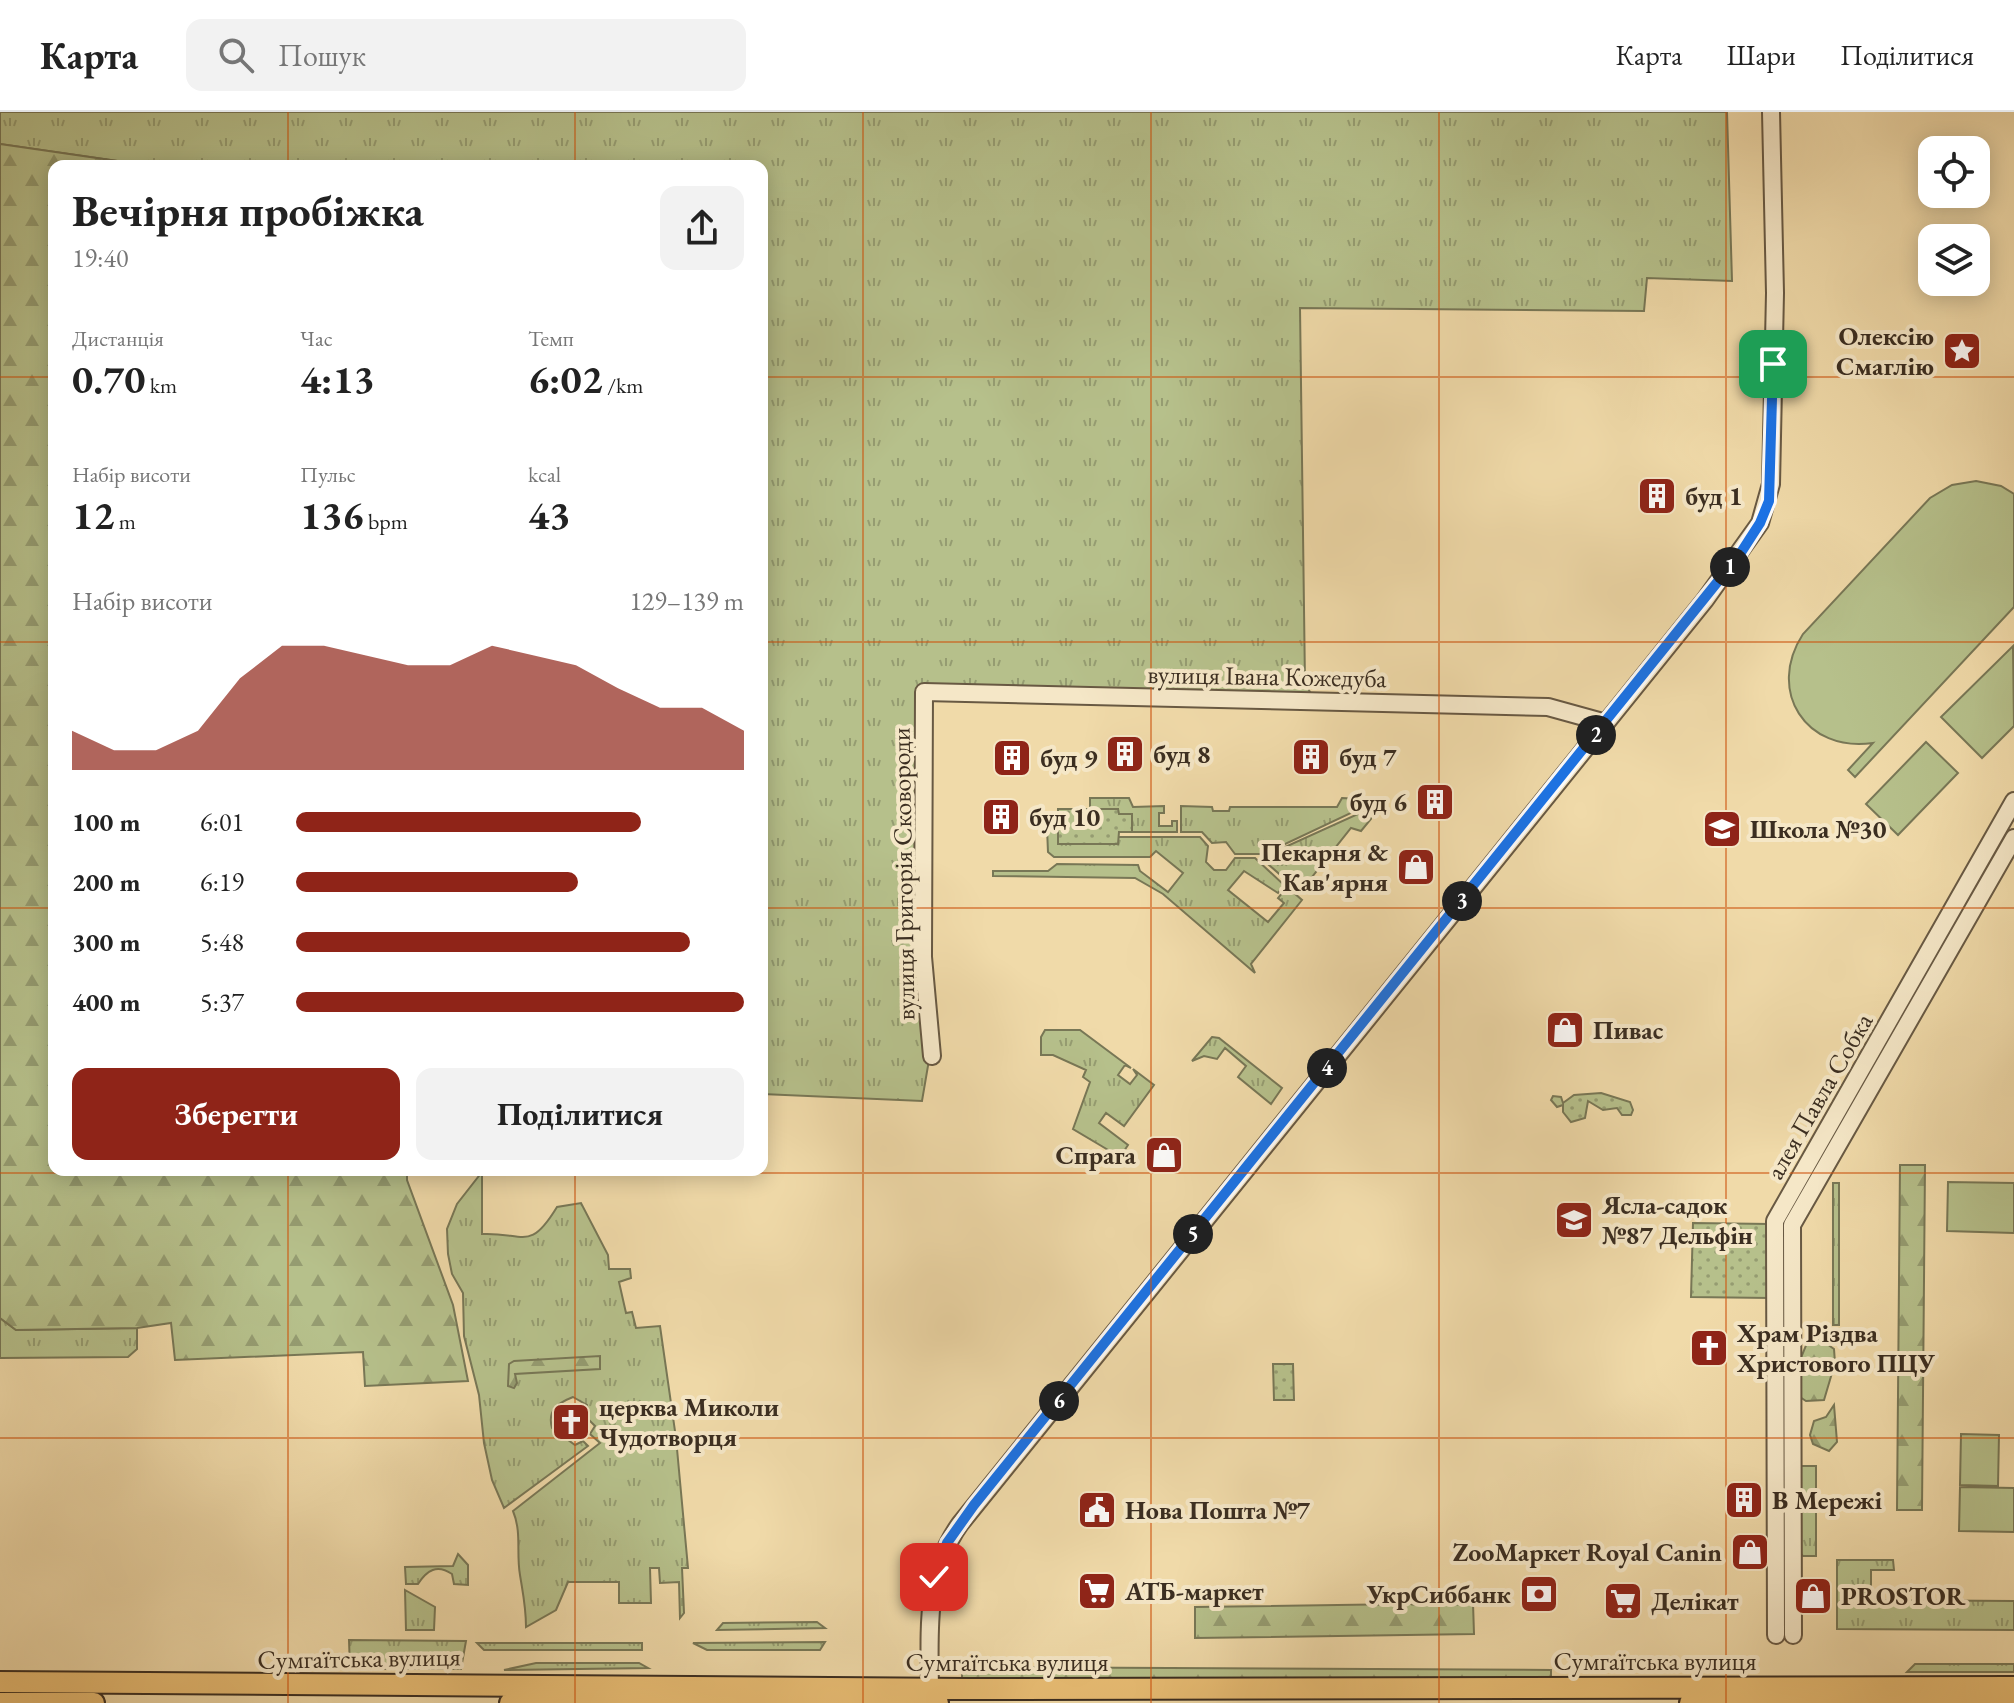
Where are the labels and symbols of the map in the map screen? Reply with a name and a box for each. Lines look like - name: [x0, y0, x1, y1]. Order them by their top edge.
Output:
- place label: Олексію Смаглію: [1836, 319, 1934, 383]
- pin: [1739, 330, 1807, 398]
- place icon: Олексію Смаглію: [1941, 330, 1983, 372]
- building icon: буд 1: [1636, 475, 1678, 517]
- place label: буд 1: [1685, 479, 1743, 513]
- pin: 1: [1710, 547, 1750, 587]
- street label: вулиця Івана Кожедуба: [1147, 657, 1388, 695]
- pin: 2: [1576, 715, 1616, 755]
- street label: вулиця Григорія Сковороди: [883, 727, 923, 1021]
- building icon: буд 8: [1104, 733, 1146, 775]
- building icon: буд 7: [1290, 736, 1332, 778]
- building icon: буд 9: [991, 737, 1033, 779]
- place label: буд 8: [1153, 737, 1211, 771]
- place label: буд 7: [1339, 740, 1397, 774]
- place label: буд 9: [1040, 741, 1098, 775]
- building icon: буд 6: [1414, 781, 1456, 823]
- place label: буд 6: [1349, 785, 1407, 819]
- building icon: буд 10: [980, 796, 1022, 838]
- place label: буд 10: [1029, 800, 1101, 834]
- school or university icon: Школа №30: [1701, 808, 1743, 850]
- place label: Школа №30: [1750, 812, 1887, 846]
- place label: Пекарня & Кав'ярня: [1261, 835, 1388, 899]
- shop icon: Пекарня & Кав'ярня: [1395, 846, 1437, 888]
- pin: 3: [1442, 881, 1482, 921]
- street label: алея Павла Собка: [1758, 1006, 1881, 1185]
- shop icon: Пивас: [1544, 1009, 1586, 1051]
- place label: Пивас: [1593, 1013, 1664, 1047]
- pin: 4: [1307, 1048, 1347, 1088]
- shop icon: Спрага: [1143, 1134, 1185, 1176]
- place label: Спрага: [1056, 1138, 1137, 1172]
- place label: Ясла-садок №87 Дельфін: [1601, 1188, 1753, 1252]
- school or university icon: Ясла-садок №87 Дельфін: [1553, 1199, 1595, 1241]
- pin: 5: [1173, 1214, 1213, 1254]
- place label: Храм Різдва Христового ПЦУ: [1736, 1316, 1936, 1380]
- church icon: Храм Різдва Христового ПЦУ: [1688, 1327, 1730, 1369]
- pin: 6: [1039, 1381, 1079, 1421]
- place label: церква Миколи Чудотворця: [599, 1390, 779, 1454]
- church icon: церква Миколи Чудотворця: [550, 1401, 592, 1443]
- building icon: В Мережі: [1723, 1479, 1765, 1521]
- place label: В Мережі: [1772, 1483, 1883, 1517]
- public building icon: Нова Пошта №7: [1076, 1489, 1118, 1531]
- place label: Нова Пошта №7: [1125, 1493, 1310, 1527]
- shop icon: ZooМаркет Royal Canin: [1729, 1531, 1771, 1573]
- place label: ZooМаркет Royal Canin: [1453, 1535, 1722, 1569]
- pin: [900, 1543, 968, 1611]
- supermarket icon: АТБ-маркет: [1076, 1570, 1118, 1612]
- bank icon: УкрСиббанк: [1518, 1573, 1560, 1615]
- place label: АТБ-маркет: [1124, 1574, 1264, 1608]
- shop icon: PROSTOR: [1792, 1575, 1834, 1617]
- place label: УкрСиббанк: [1366, 1577, 1512, 1611]
- place label: PROSTOR: [1841, 1579, 1966, 1613]
- supermarket icon: Делікат: [1602, 1580, 1644, 1622]
- place label: Делікат: [1651, 1584, 1739, 1618]
- street label: Сумгаїтська вулиця: [257, 1639, 461, 1677]
- street label: Сумгаїтська вулиця: [1553, 1644, 1757, 1678]
- street label: Сумгаїтська вулиця: [905, 1645, 1109, 1679]

